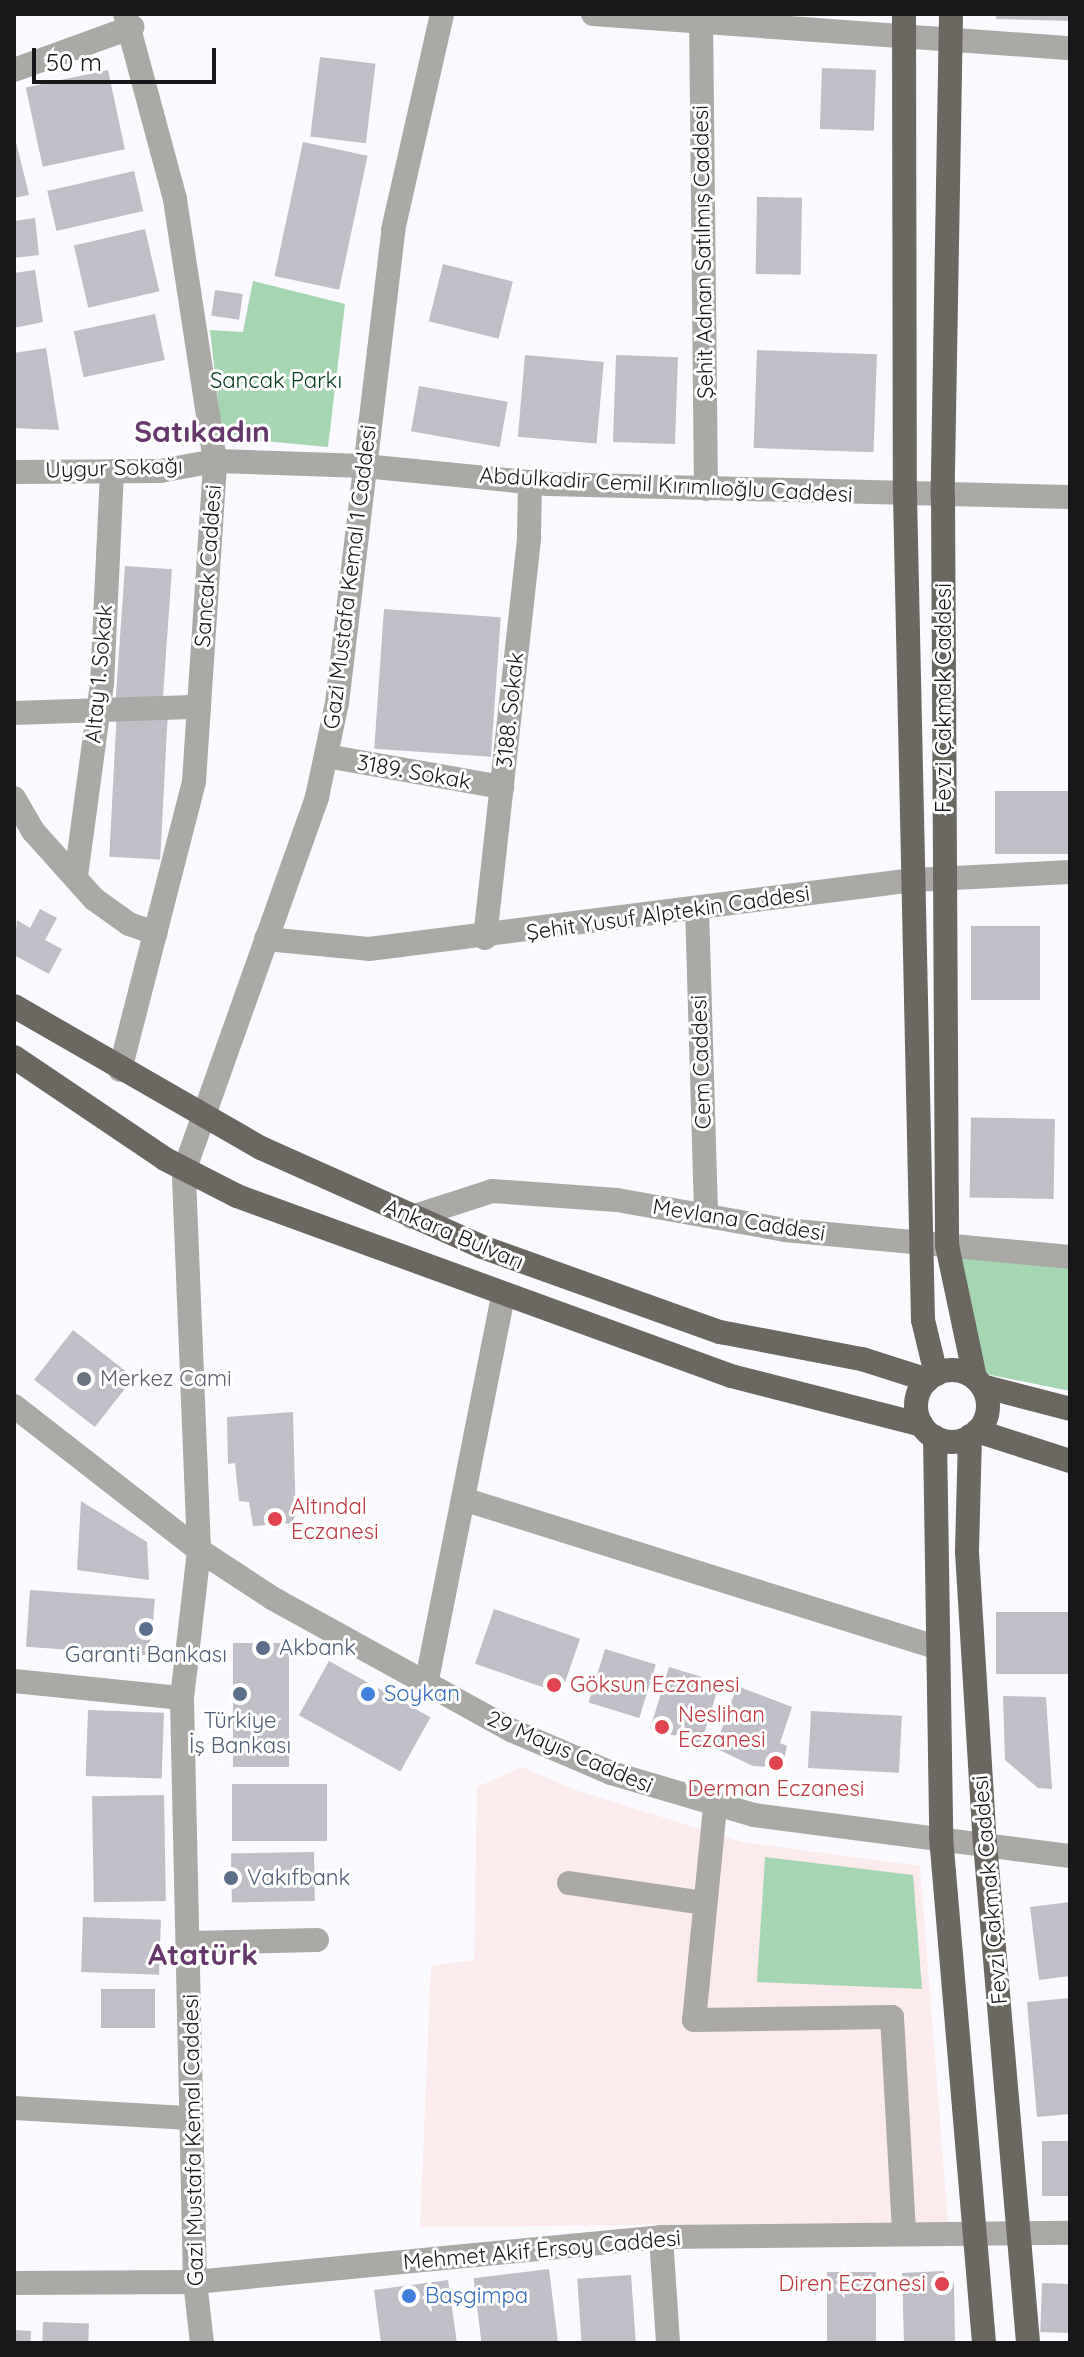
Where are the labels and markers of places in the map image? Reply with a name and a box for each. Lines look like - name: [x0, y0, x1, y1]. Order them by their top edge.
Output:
- place label: Merkez Cami: [100, 1366, 232, 1392]
- marker: Merkez Cami: [75, 1370, 93, 1388]
- place label: Altındal Eczanesi: [291, 1493, 379, 1544]
- marker: Altındal Eczanesi: [266, 1510, 284, 1528]
- marker: Garanti Bankası: [137, 1620, 155, 1638]
- place label: Akbank: [279, 1635, 356, 1661]
- marker: Akbank: [254, 1639, 272, 1657]
- place label: Garanti Bankası: [65, 1642, 227, 1668]
- place label: Göksun Eczanesi: [570, 1672, 740, 1698]
- marker: Göksun Eczanesi: [545, 1676, 563, 1694]
- place label: Soykan: [384, 1681, 460, 1707]
- marker: Türkiye İş Bankası: [231, 1685, 249, 1703]
- marker: Soykan: [359, 1685, 377, 1703]
- place label: Neslihan Eczanesi: [678, 1701, 766, 1752]
- place label: Türkiye İş Bankası: [189, 1707, 291, 1758]
- marker: Neslihan Eczanesi: [653, 1718, 671, 1736]
- marker: Derman Eczanesi: [767, 1754, 785, 1772]
- place label: Derman Eczanesi: [688, 1776, 864, 1802]
- place label: Vakıfbank: [247, 1865, 350, 1891]
- marker: Vakıfbank: [222, 1869, 240, 1887]
- place label: Diren Eczanesi: [779, 2271, 926, 2297]
- marker: Diren Eczanesi: [933, 2275, 951, 2293]
- place label: Başgimpa: [425, 2283, 528, 2309]
- marker: Başgimpa: [400, 2287, 418, 2305]

